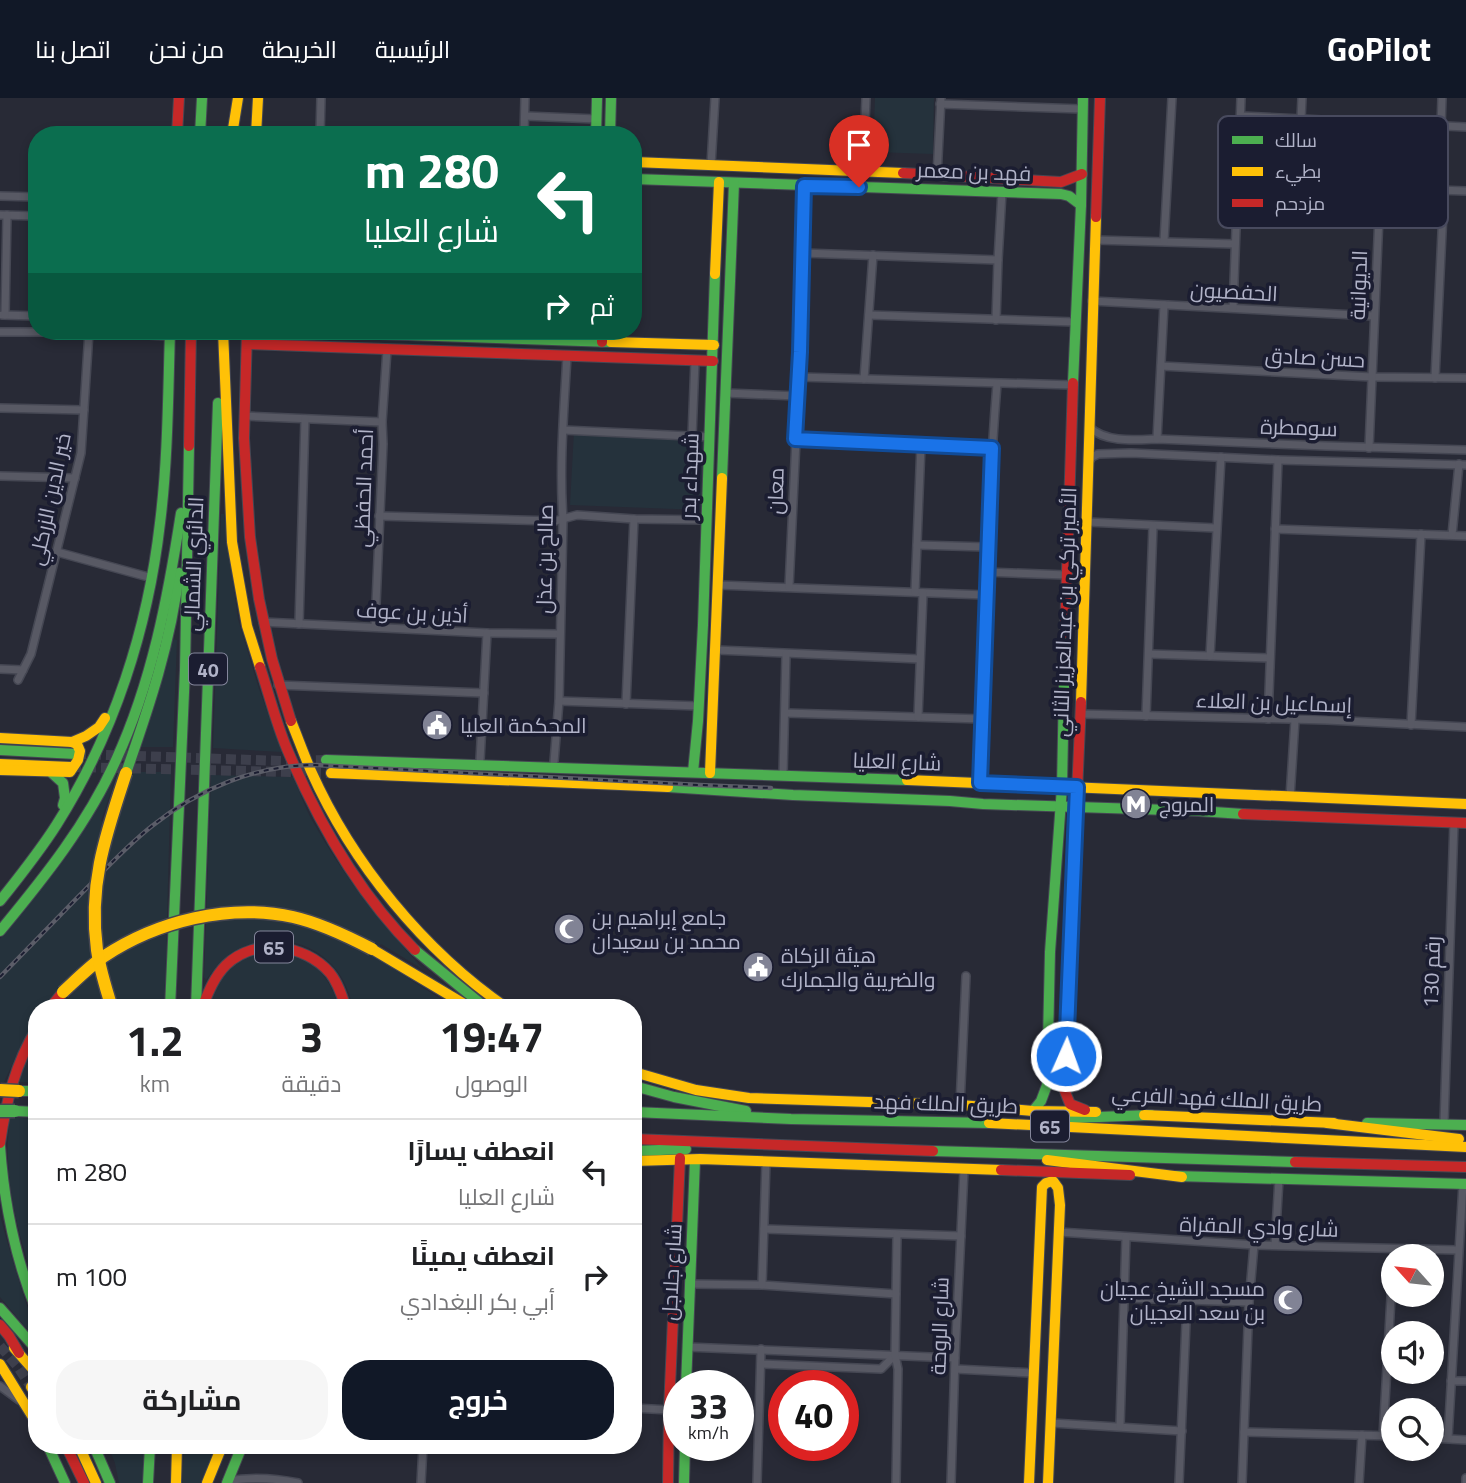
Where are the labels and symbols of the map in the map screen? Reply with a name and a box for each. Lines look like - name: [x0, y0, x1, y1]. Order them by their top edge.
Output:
- pin: [829, 115, 889, 187]
- legend: [1218, 116, 1448, 228]
- text: سالك: [1275, 125, 1317, 154]
- street label: فهد بن معمر: [915, 153, 1032, 189]
- text: بطيء: [1275, 156, 1321, 186]
- text: مزدحم: [1275, 188, 1325, 217]
- street label: الديوانية: [1341, 249, 1375, 321]
- street label: الحفصيون: [1189, 273, 1279, 309]
- street label: حسن صادق: [1264, 338, 1366, 376]
- street label: سومطرة: [1260, 410, 1338, 444]
- street label: أحمد الحفظي: [345, 428, 382, 548]
- street label: خير الدين الزركلي: [19, 430, 80, 568]
- street label: شهداء بدر: [671, 432, 707, 521]
- street label: معان: [758, 467, 792, 515]
- street label: الأمير تركي بن عبدالعزيز الثاني: [1044, 487, 1085, 738]
- street label: الدائري الشمالي: [175, 496, 212, 632]
- street label: صالح بن عذل: [527, 504, 561, 614]
- street label: أذين بن عوف: [355, 593, 469, 631]
- road number: 40: [189, 654, 227, 684]
- street label: إسماعيل بن العلاء: [1195, 683, 1353, 721]
- public building icon: المحكمة العليا: [420, 708, 454, 742]
- place label: المحكمة العليا: [460, 709, 587, 741]
- street label: شارع العليا: [852, 743, 942, 779]
- metro station icon: المروج: [1119, 787, 1153, 821]
- place label: المروج: [1159, 788, 1215, 820]
- place label: جامع إبراهيم بن محمد بن سعيدان: [592, 901, 741, 957]
- mosque icon: جامع إبراهيم بن محمد بن سعيدان: [552, 912, 586, 946]
- road number: 65: [255, 932, 293, 962]
- street label: رقم 130: [1414, 935, 1448, 1009]
- place label: هيئة الزكاة والضريبة والجمارك: [781, 939, 935, 995]
- public building icon: هيئة الزكاة والضريبة والجمارك: [741, 950, 775, 984]
- position arrow: [1029, 1019, 1103, 1093]
- street label: طريق الملك فهد الفرعي: [1111, 1076, 1323, 1120]
- street label: طريق الملك فهد: [873, 1084, 1019, 1122]
- road number: 65: [1031, 1110, 1069, 1142]
- street label: شارع وادي المقراة: [1179, 1207, 1339, 1246]
- street label: شارع جلاجل: [652, 1223, 690, 1321]
- north arrow: [1381, 1244, 1444, 1307]
- place label: مسجد الشيخ عجيان بن سعد العجيان: [1100, 1272, 1265, 1328]
- street label: شارع الروحة: [921, 1276, 957, 1376]
- mosque icon: مسجد الشيخ عجيان بن سعد العجيان: [1271, 1283, 1305, 1317]
- speed limit sign: 40: [768, 1370, 859, 1461]

